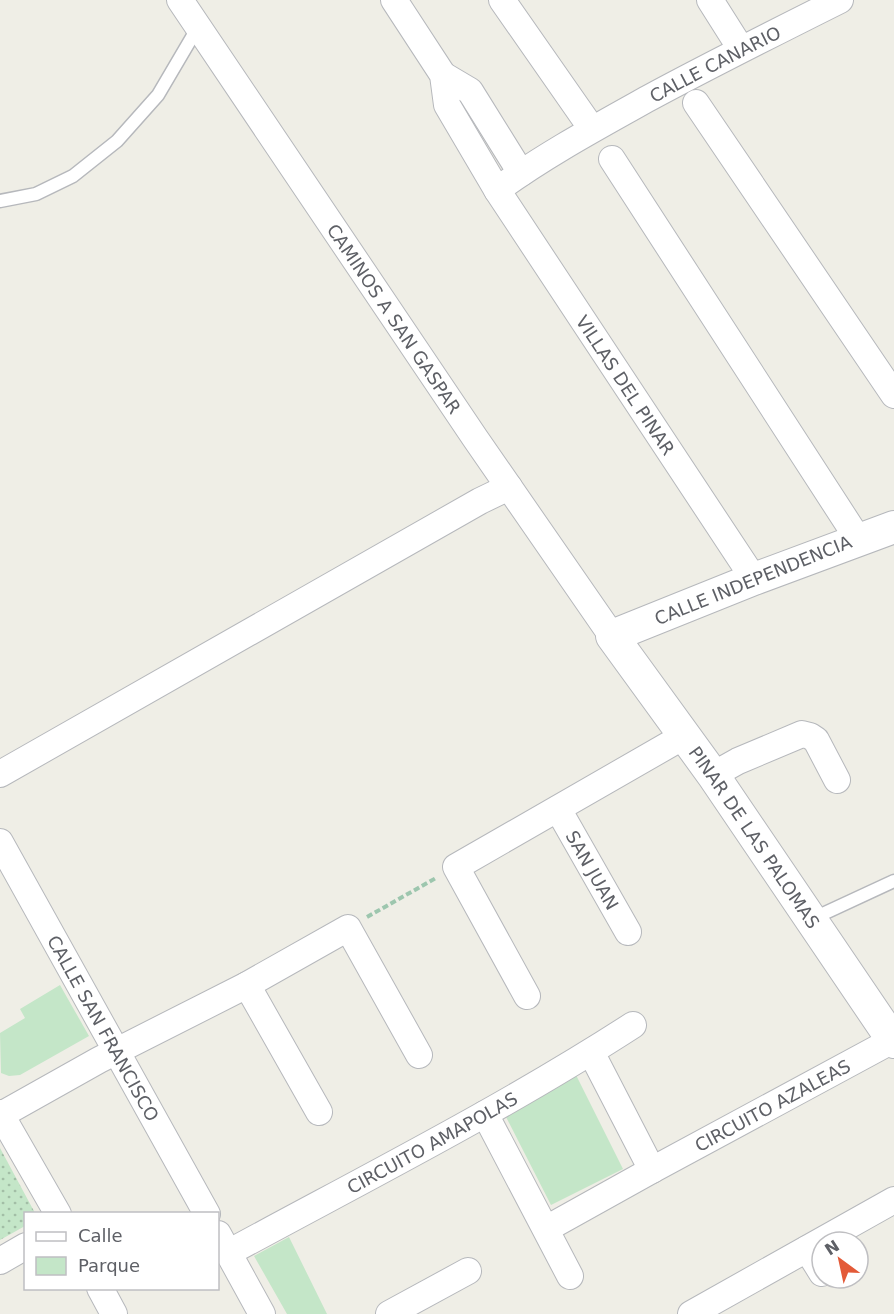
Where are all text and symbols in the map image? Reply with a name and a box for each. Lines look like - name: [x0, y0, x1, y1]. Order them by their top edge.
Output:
- street label: CALLE CANARIO: [646, 21, 784, 106]
- street label: CAMINOS A SAN GASPAR: [323, 220, 466, 417]
- street label: VILLAS DEL PINAR: [572, 311, 679, 459]
- street label: CALLE INDEPENDENCIA: [651, 531, 855, 629]
- street label: PINAR DE LAS PALOMAS: [685, 742, 824, 932]
- street label: SAN JUAN: [562, 827, 623, 913]
- street label: CALLE SAN FRANCISCO: [43, 932, 164, 1125]
- street label: CIRCUITO AZALEAS: [691, 1055, 854, 1156]
- street label: CIRCUITO AMAPOLAS: [343, 1087, 521, 1198]
- legend: [24, 1212, 219, 1290]
- text: Calle: [78, 1225, 123, 1246]
- north arrow: [810, 1230, 870, 1290]
- text: N: [821, 1236, 843, 1259]
- text: Parque: [78, 1255, 140, 1276]

